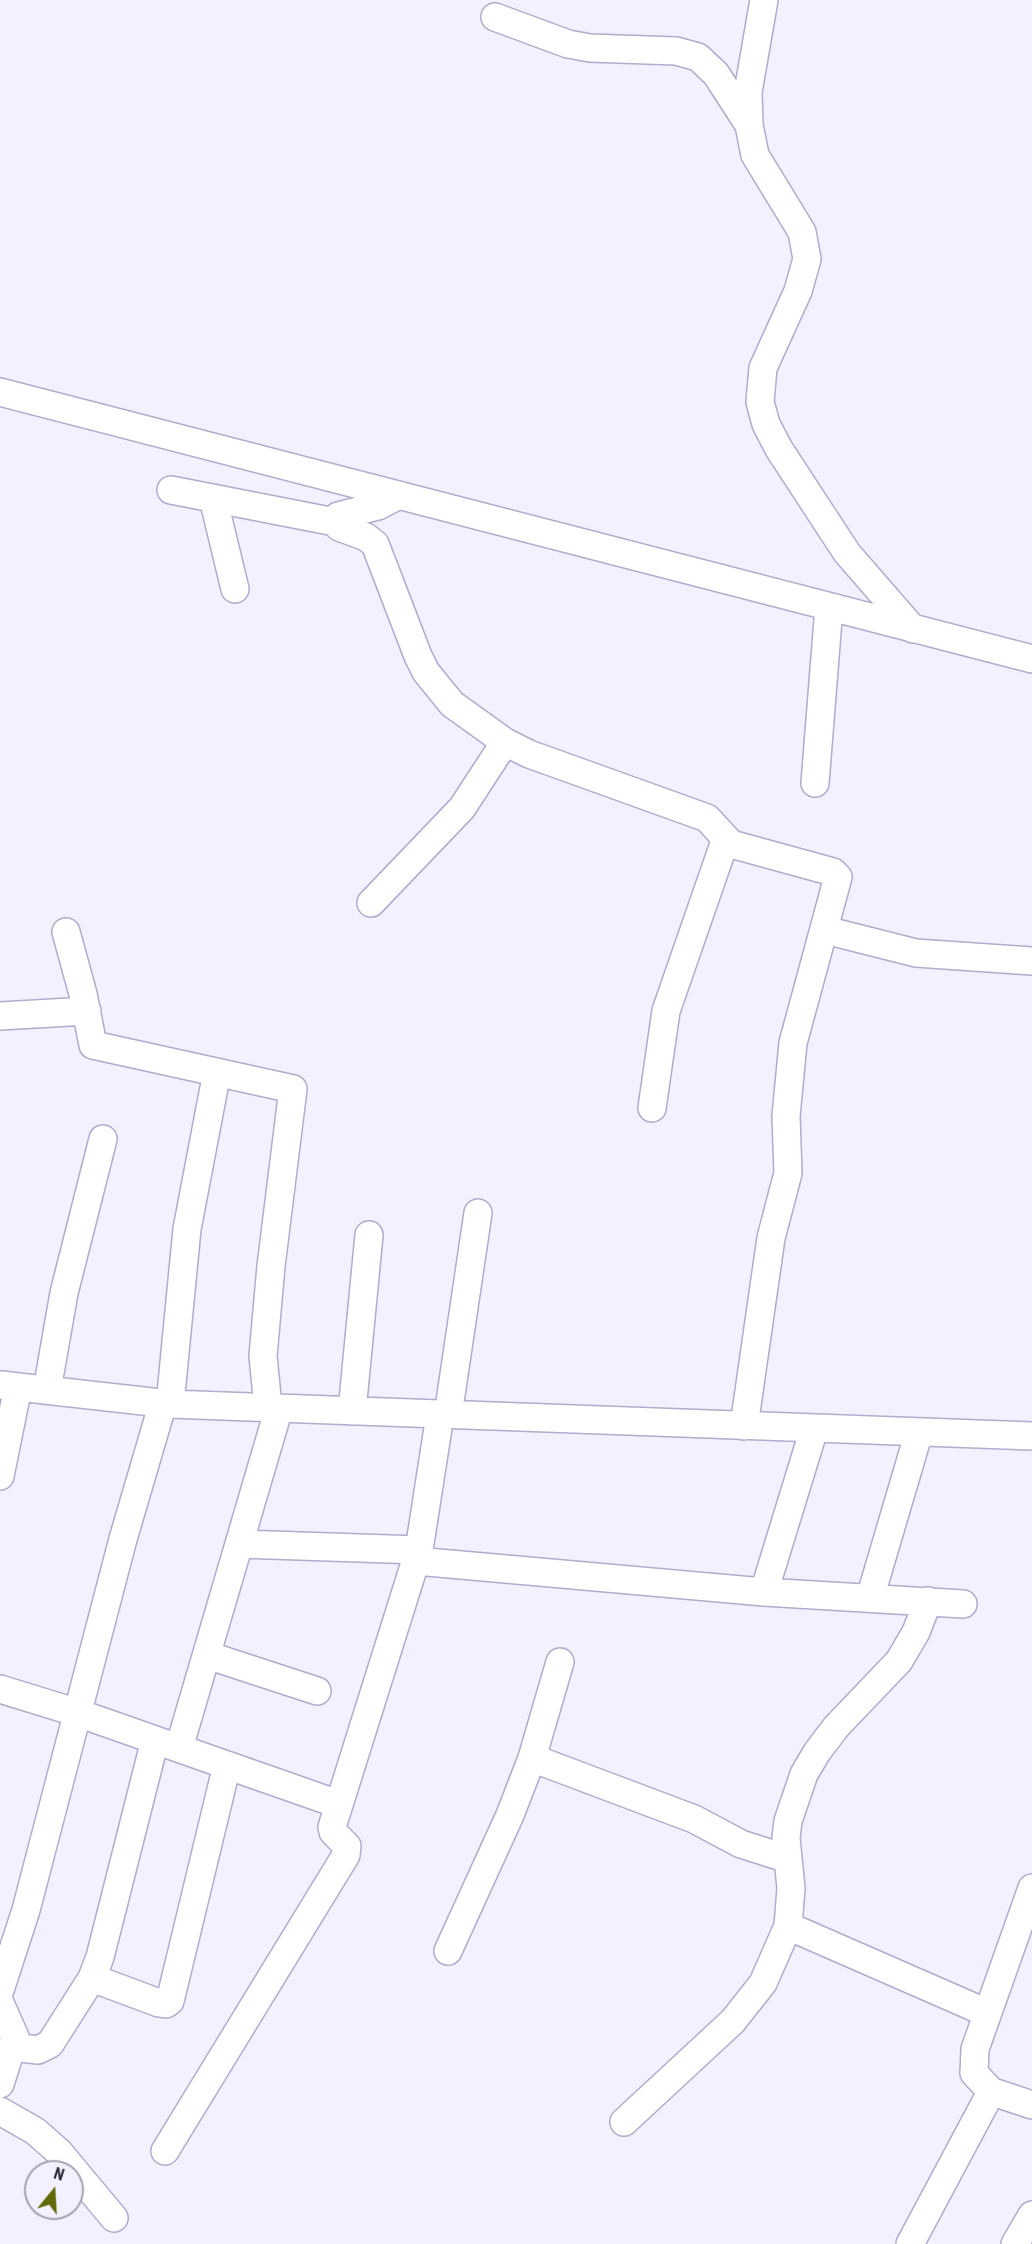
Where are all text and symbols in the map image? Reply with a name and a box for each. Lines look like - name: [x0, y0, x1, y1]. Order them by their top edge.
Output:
- north arrow: [24, 2160, 84, 2220]
- text: N: [51, 2164, 67, 2185]

